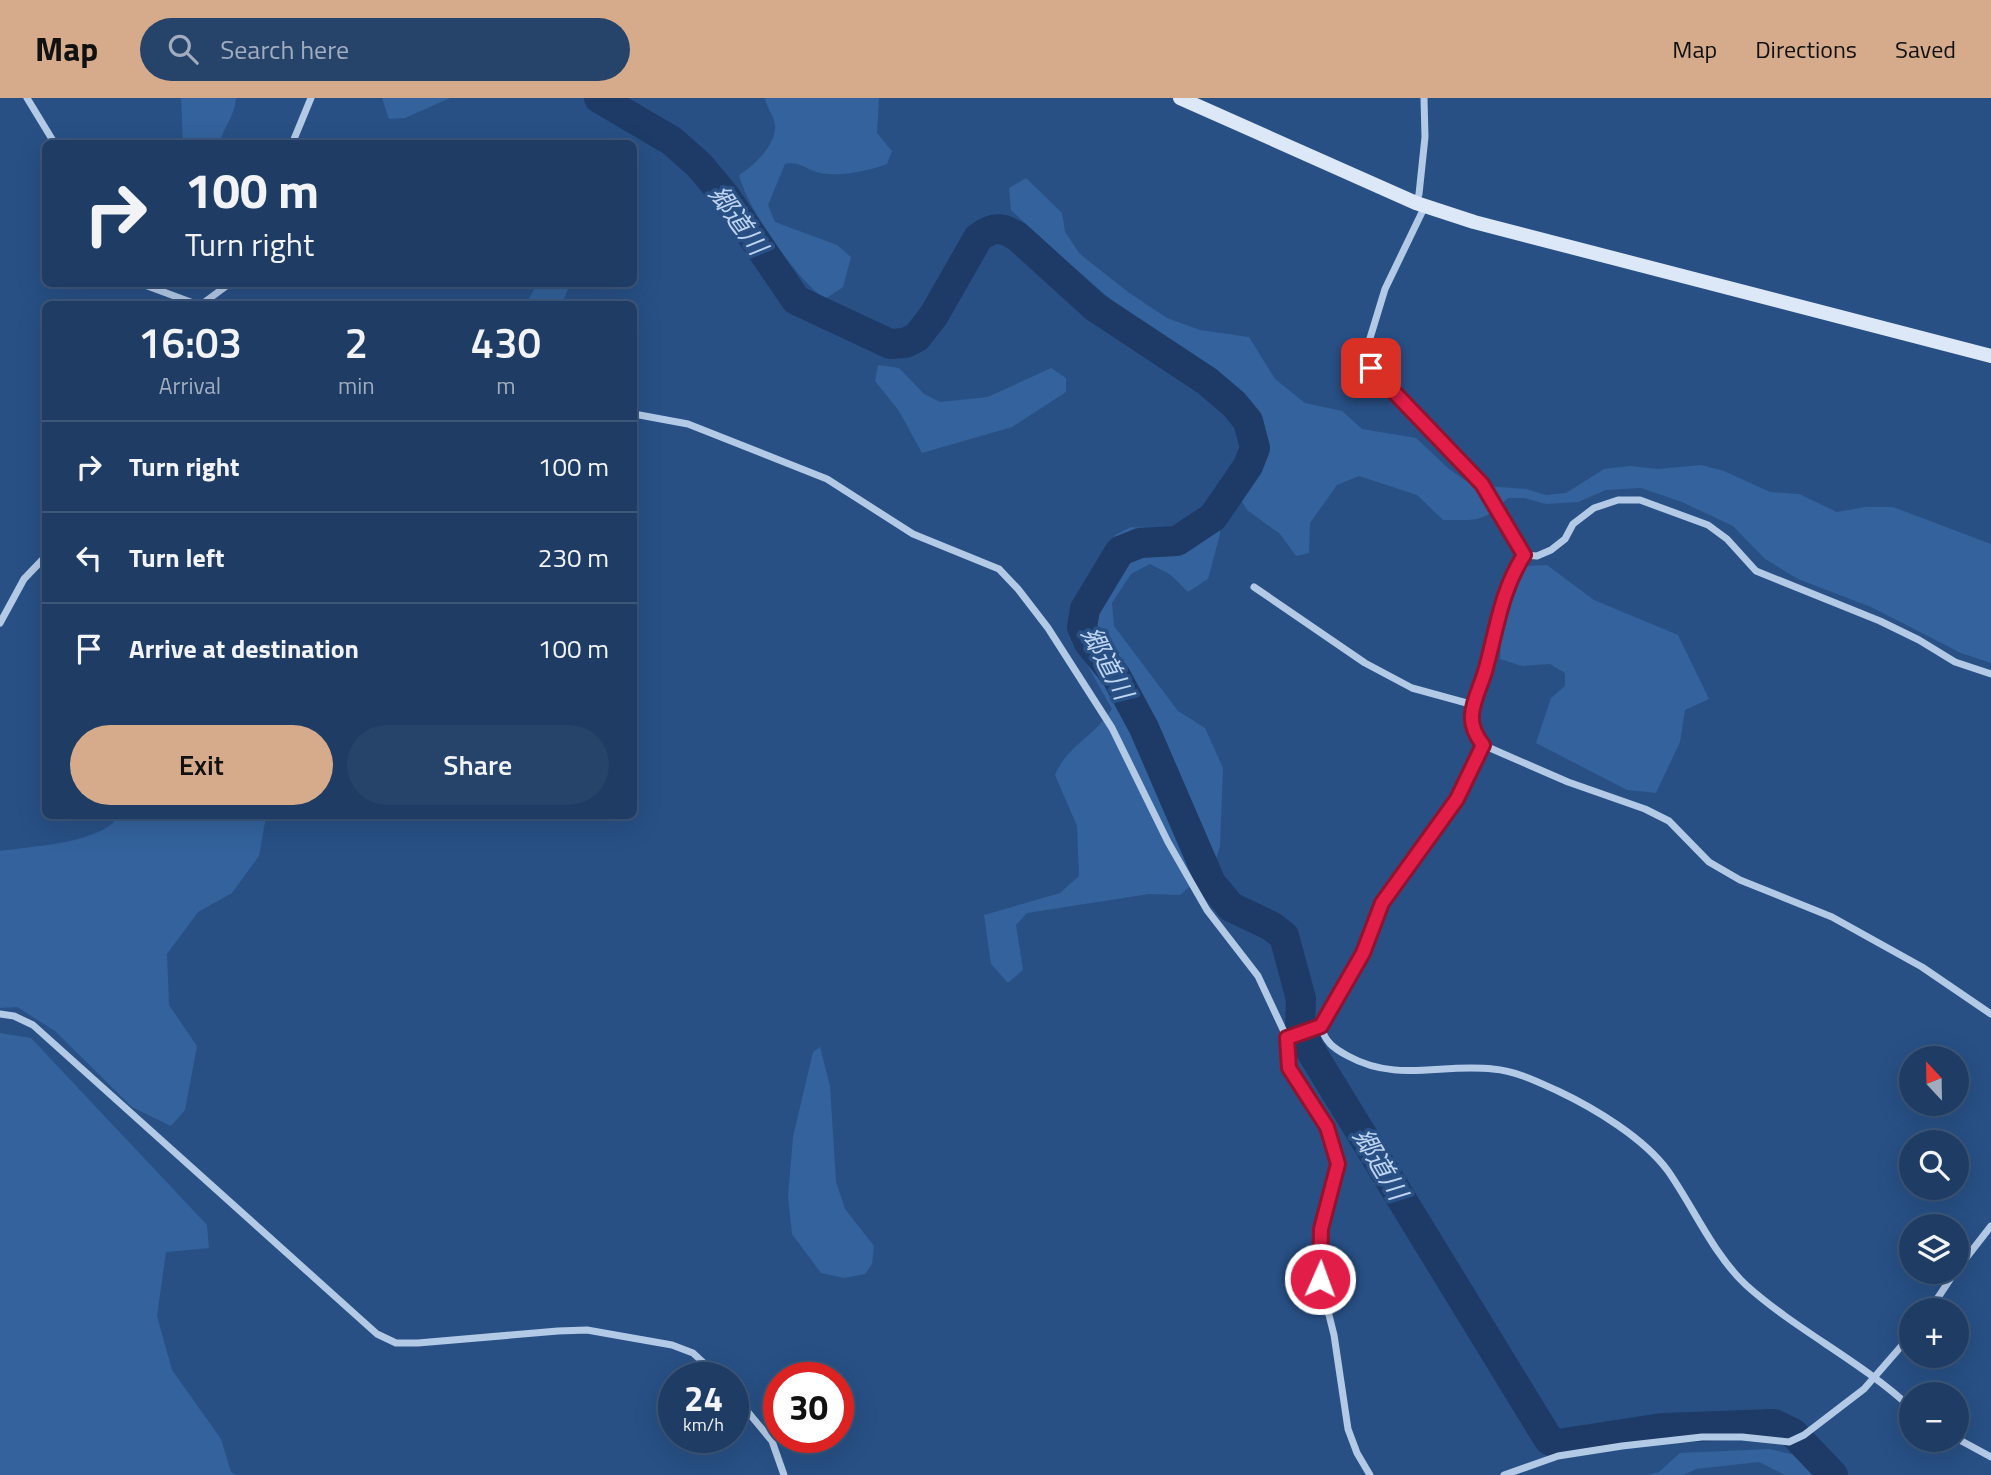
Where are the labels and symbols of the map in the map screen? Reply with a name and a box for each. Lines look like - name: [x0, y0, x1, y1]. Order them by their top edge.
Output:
- water label: 郷道川: [700, 177, 779, 265]
- pin: [1341, 338, 1401, 398]
- water label: 郷道川: [1072, 619, 1144, 709]
- north arrow: [1899, 1046, 1969, 1116]
- water label: 郷道川: [1344, 1120, 1419, 1210]
- position arrow: [1283, 1242, 1357, 1316]
- speed limit sign: 30: [763, 1362, 854, 1453]

